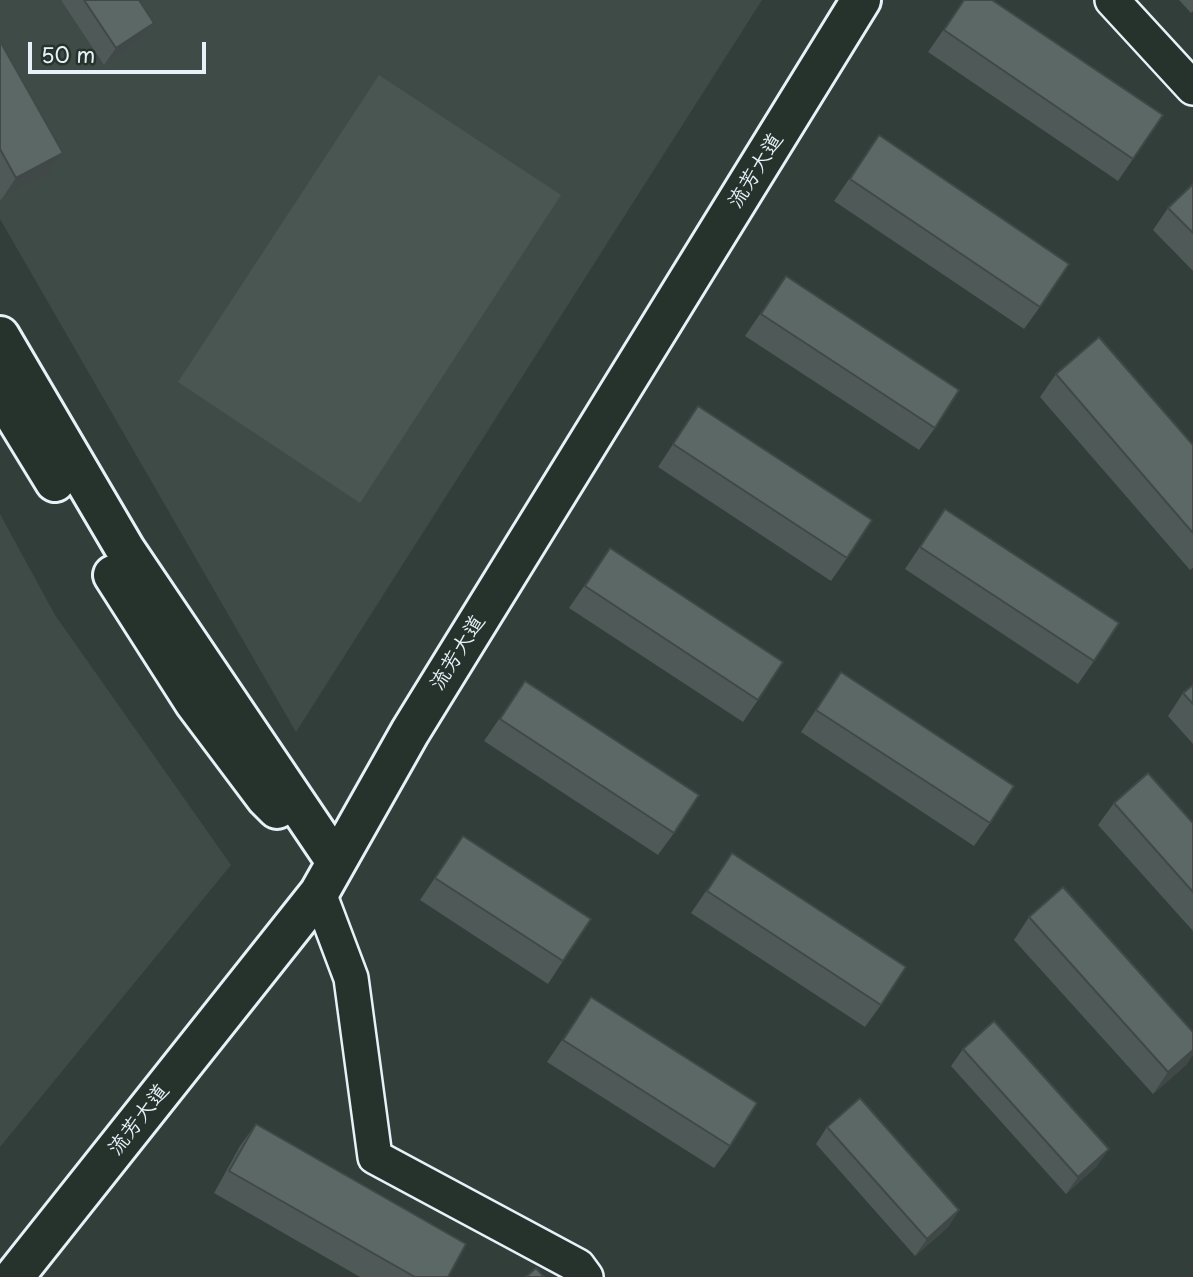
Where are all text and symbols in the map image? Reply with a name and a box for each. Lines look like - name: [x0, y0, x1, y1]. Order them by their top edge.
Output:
- scale bar: [32, 28, 210, 72]
- text: 50 m: [41, 38, 95, 70]
- street label: 流芳大道: [723, 129, 789, 213]
- street label: 流芳大道: [425, 611, 491, 695]
- street label: 流芳大道: [103, 1079, 175, 1161]

